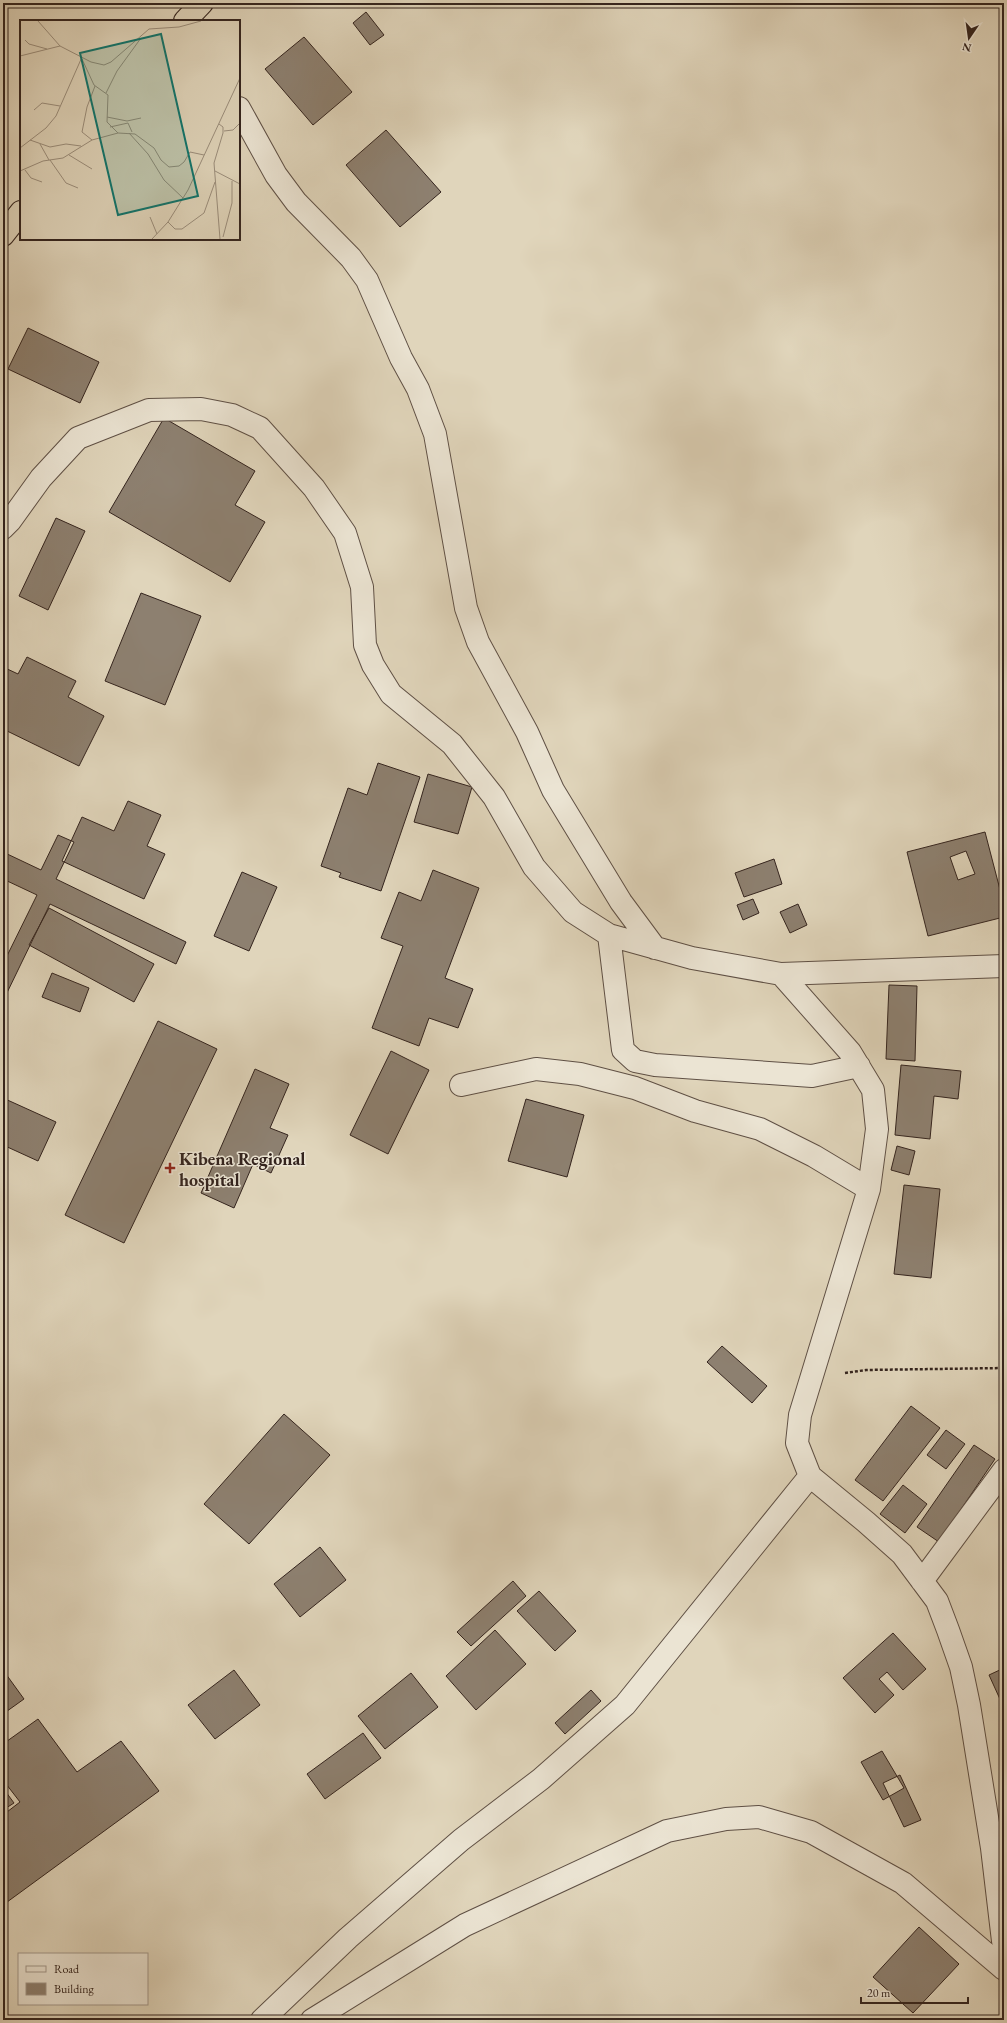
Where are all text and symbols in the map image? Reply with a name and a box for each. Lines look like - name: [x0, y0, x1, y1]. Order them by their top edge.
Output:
- north arrow: [949, 18, 989, 58]
- inset map: [20, 20, 240, 240]
- text: N: [961, 40, 973, 56]
- place label: Kibena Regional hospital: [179, 1147, 305, 1191]
- marker: Kibena Regional hospital: [164, 1162, 176, 1174]
- legend: [18, 1953, 148, 2005]
- text: Road: [54, 1961, 80, 1977]
- scale bar: [861, 1979, 968, 2005]
- text: Building: [54, 1981, 95, 1997]
- text: 20 m: [867, 1985, 891, 2001]

